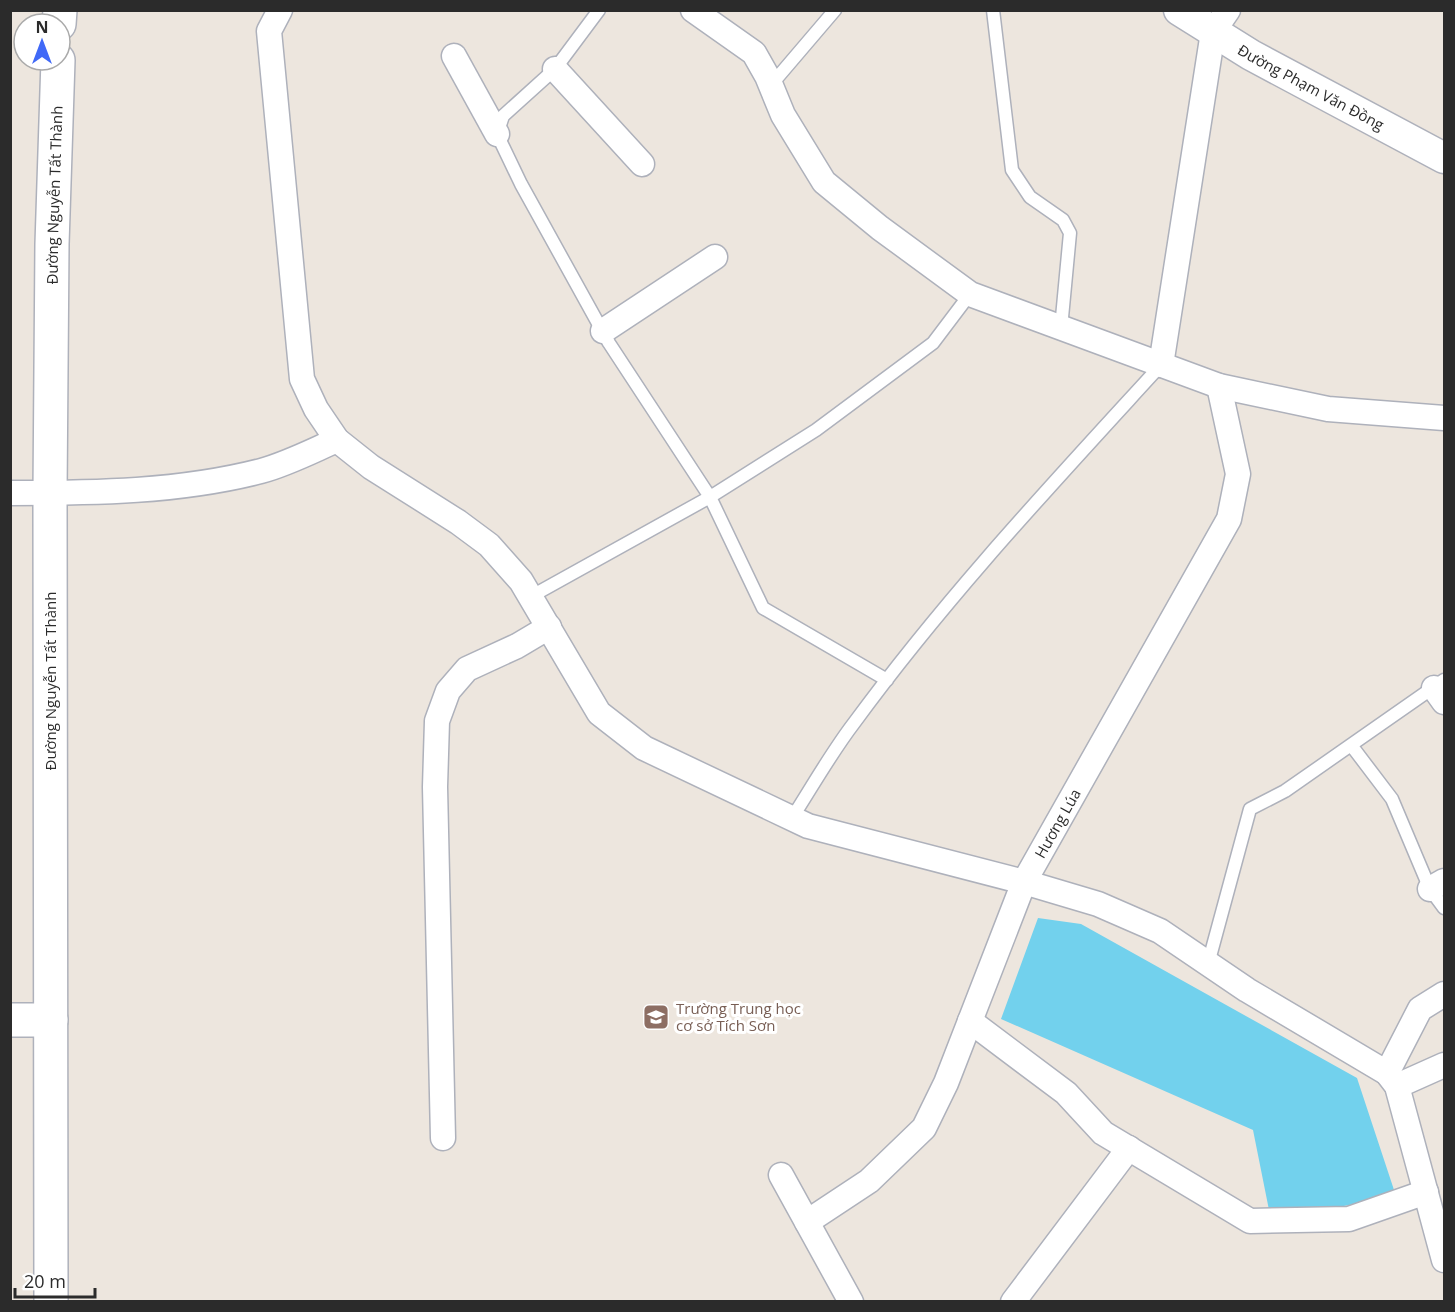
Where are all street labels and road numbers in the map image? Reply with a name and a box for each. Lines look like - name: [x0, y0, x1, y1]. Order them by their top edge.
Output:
- street label: Đường Phạm Văn Đồng: [1234, 39, 1388, 134]
- street label: Đường Nguyễn Tất Thành: [42, 105, 67, 285]
- street label: Đường Nguyễn Tất Thành: [40, 592, 60, 770]
- street label: Hương Lúa: [1030, 785, 1085, 862]

